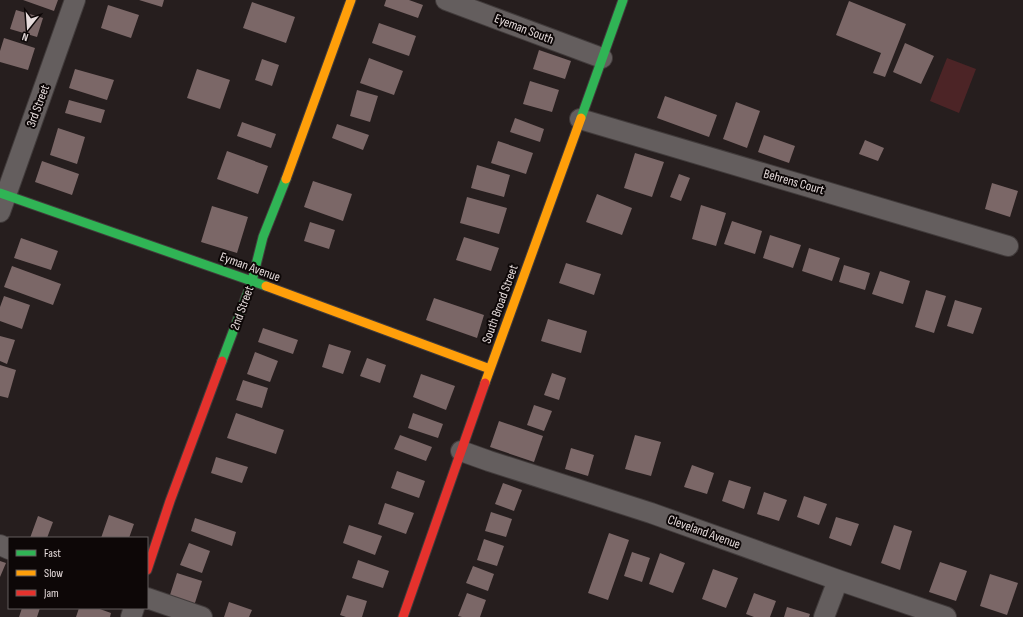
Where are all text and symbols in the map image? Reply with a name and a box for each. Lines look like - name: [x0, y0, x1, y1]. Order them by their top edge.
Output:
- north arrow: [8, 8, 48, 48]
- street label: Eyeman South: [492, 10, 556, 48]
- text: N: [20, 30, 30, 44]
- street label: 3rd Street: [23, 83, 53, 129]
- street label: Behrens Court: [762, 166, 826, 198]
- street label: Eyman Avenue: [218, 249, 282, 285]
- street label: South Broad Street: [478, 262, 522, 346]
- street label: 2nd Street: [227, 284, 257, 332]
- street label: Cleveland Avenue: [665, 511, 743, 553]
- legend: [8, 537, 148, 609]
- text: Fast: [44, 546, 61, 561]
- text: Slow: [44, 566, 63, 581]
- text: Jam: [43, 586, 59, 601]

